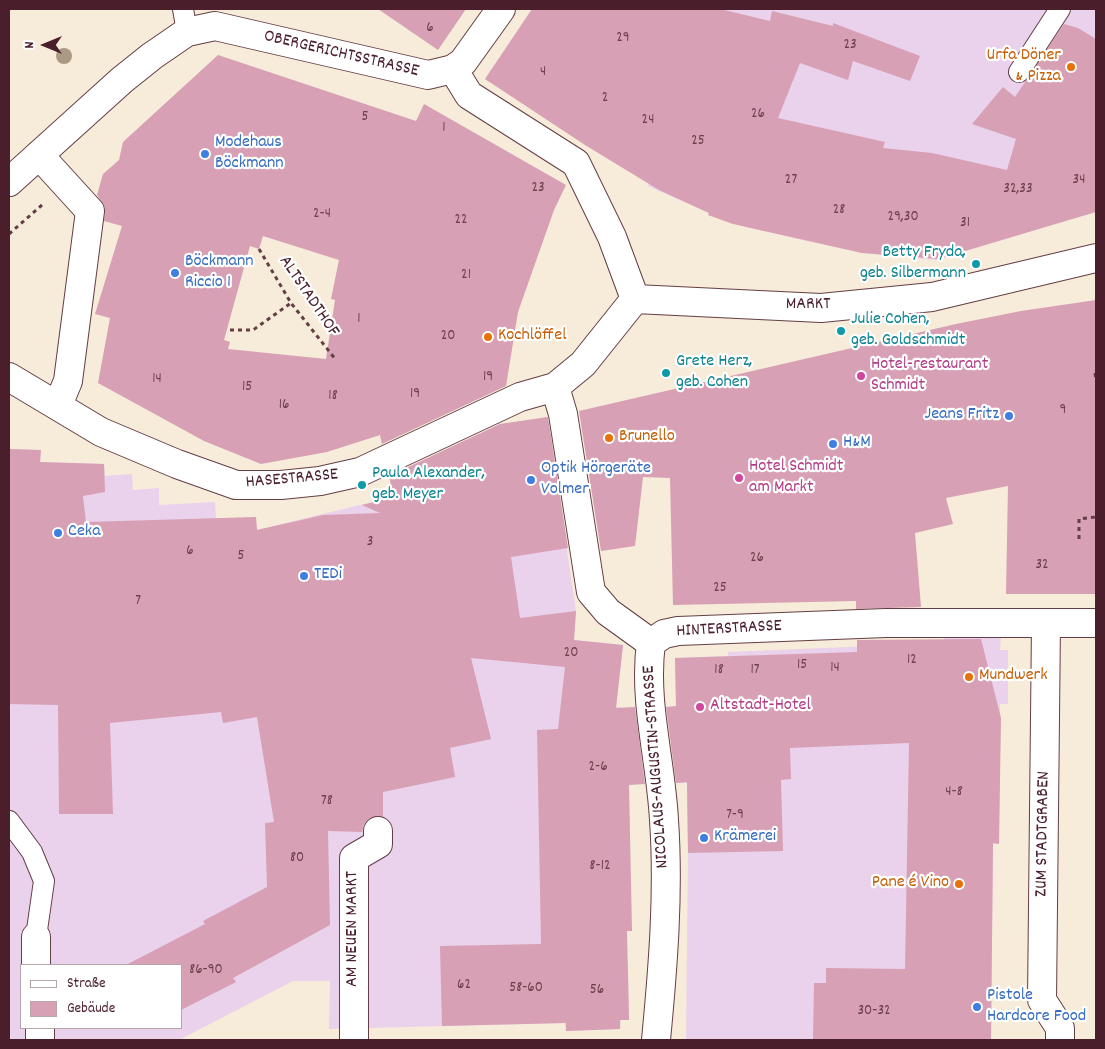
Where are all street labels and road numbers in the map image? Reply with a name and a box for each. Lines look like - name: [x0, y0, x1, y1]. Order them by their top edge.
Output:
- street label: OBERGERICHTSSTRASSE: [261, 27, 421, 83]
- street label: ALTSTADTHOF: [273, 252, 343, 342]
- street label: MARKT: [786, 295, 830, 317]
- street label: HASESTRASSE: [245, 465, 339, 495]
- street label: HINTERSTRASSE: [676, 616, 782, 644]
- street label: NICOLAUS-AUGUSTIN-STRASSE: [639, 665, 675, 869]
- street label: ZUM STADTGRABEN: [1032, 771, 1056, 897]
- street label: AM NEUEN MARKT: [343, 871, 365, 987]

